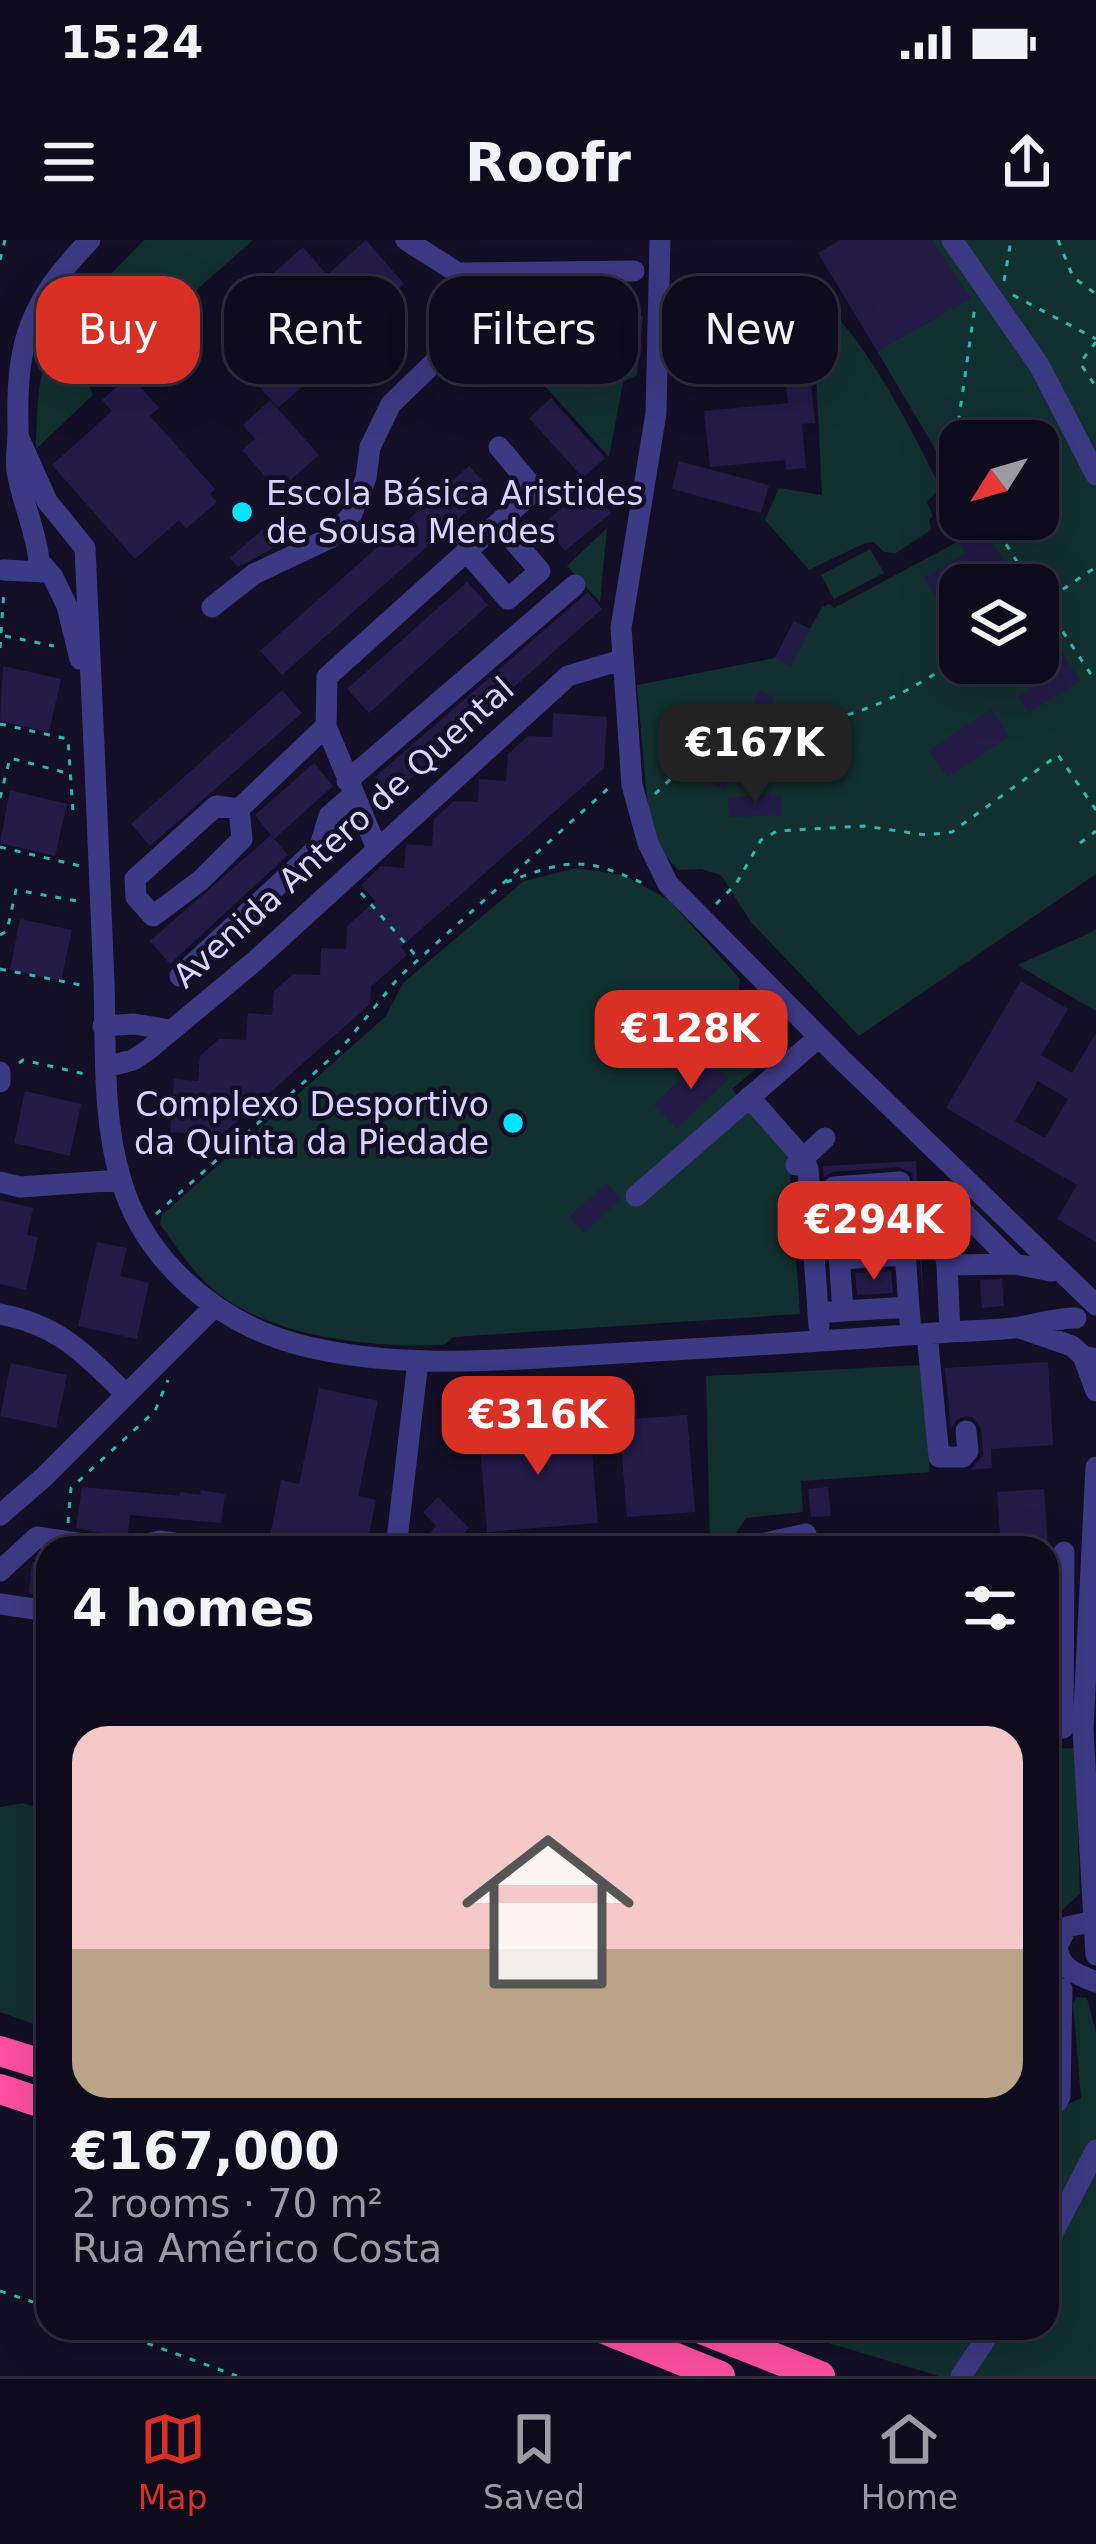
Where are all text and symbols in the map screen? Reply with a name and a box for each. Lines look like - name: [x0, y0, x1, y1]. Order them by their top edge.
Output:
- text: 15:24: [60, 16, 203, 69]
- icon: menu: [36, 129, 102, 195]
- icon: share: [994, 129, 1060, 195]
- text: Roofr: [465, 131, 631, 194]
- chip: Buy: [36, 276, 200, 384]
- chip: Rent: [224, 276, 405, 384]
- chip: Filters: [429, 276, 638, 384]
- chip: New: [662, 276, 838, 384]
- north arrow: [939, 420, 1059, 540]
- map controls: [939, 420, 1059, 684]
- place label: Escola Básica Aristides de Sousa Mendes: [266, 474, 643, 551]
- marker: Escola Básica Aristides de Sousa Mendes: [229, 499, 255, 525]
- button: layers: [939, 564, 1059, 684]
- street label: Avenida Antero de Quental: [165, 669, 522, 996]
- pin: €167K: [671, 704, 839, 806]
- text: €167K: [686, 720, 824, 765]
- pin: €128K: [607, 990, 775, 1092]
- text: €128K: [622, 1006, 760, 1051]
- place label: Complexo Desportivo da Quinta da Piedade: [134, 1085, 489, 1162]
- marker: Complexo Desportivo da Quinta da Piedade: [500, 1110, 526, 1136]
- pin: €294K: [790, 1181, 958, 1283]
- text: €294K: [805, 1197, 943, 1242]
- pin: €316K: [454, 1376, 622, 1478]
- text: €316K: [469, 1392, 607, 1437]
- icon: filters: [957, 1575, 1023, 1641]
- text: 4 homes: [72, 1579, 315, 1638]
- icon: home: [440, 1804, 656, 2020]
- text: €167,000: [72, 2122, 340, 2181]
- text: 2 rooms · 70 m²: [72, 2181, 383, 2226]
- text: Rua Américo Costa: [72, 2226, 442, 2271]
- tab: Map: [138, 2406, 207, 2517]
- tab: Saved: [483, 2406, 585, 2517]
- tab: Home: [861, 2406, 958, 2517]

